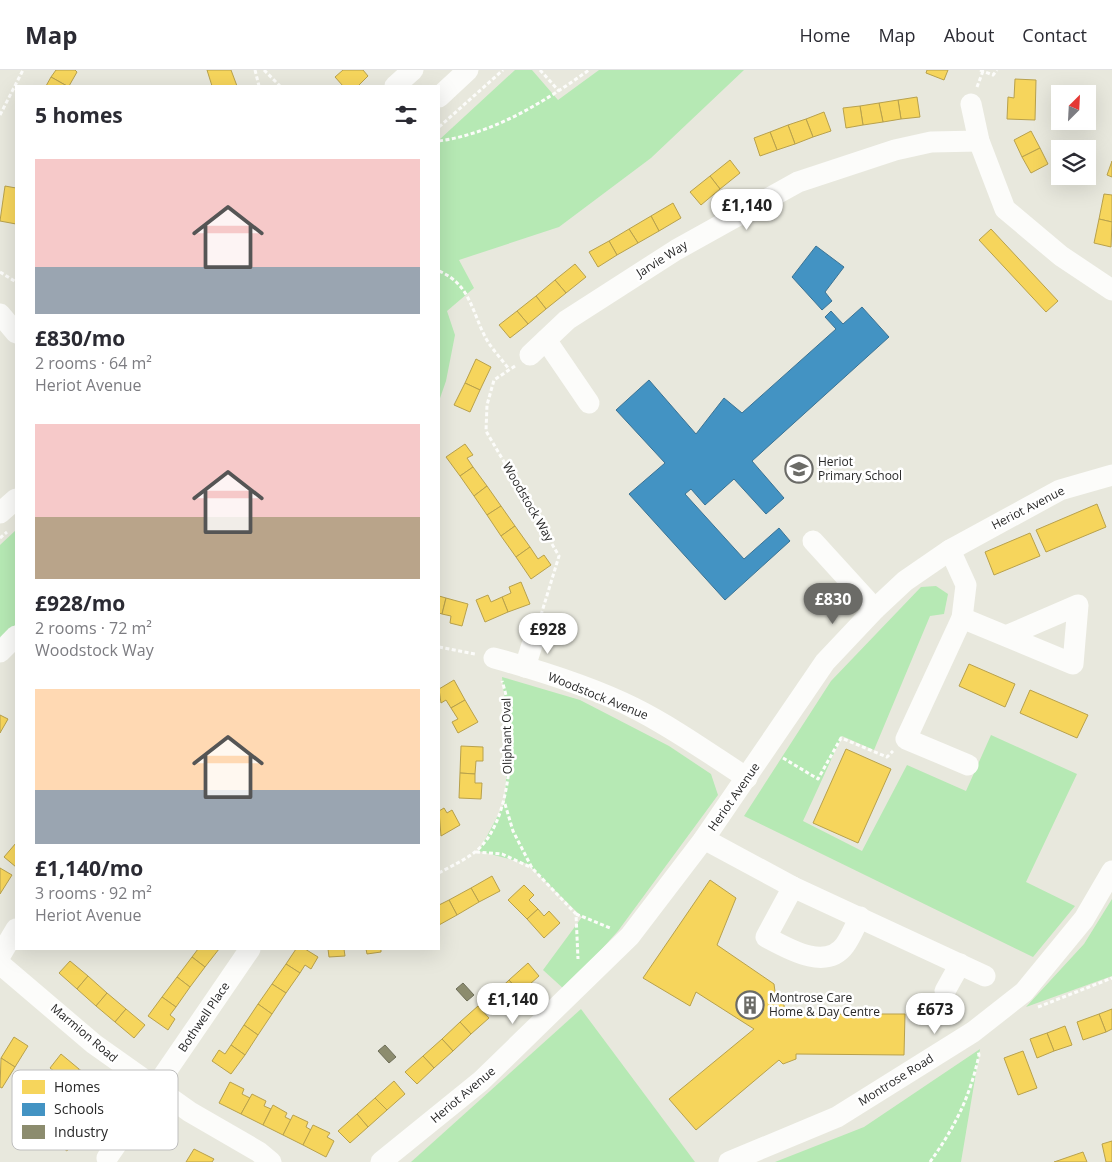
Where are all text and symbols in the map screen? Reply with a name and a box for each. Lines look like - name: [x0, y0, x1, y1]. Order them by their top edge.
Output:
- text: Map: [25, 18, 77, 51]
- text: Home: [800, 23, 850, 47]
- text: Map: [878, 23, 916, 47]
- text: About: [944, 23, 994, 47]
- text: Contact: [1022, 23, 1087, 47]
- north arrow: [1051, 85, 1096, 130]
- map controls: [1051, 85, 1096, 185]
- text: 5 homes: [35, 101, 123, 129]
- icon: filters: [392, 101, 420, 129]
- button: layers: [1051, 140, 1096, 185]
- pin: £1,140: [706, 189, 788, 231]
- icon: home: [183, 192, 273, 282]
- text: £1,140: [722, 194, 772, 216]
- street label: Jarvie Way: [632, 236, 691, 282]
- text: £830/mo: [35, 324, 125, 352]
- text: 2 rooms · 64 m²: [35, 352, 152, 374]
- text: Heriot Avenue: [35, 374, 142, 396]
- place label: Heriot Primary School: [818, 453, 902, 484]
- school or university icon: Heriot Primary School: [784, 454, 814, 484]
- icon: home: [183, 457, 273, 547]
- street label: Woodstock Way: [499, 459, 559, 545]
- street label: Heriot Avenue: [988, 482, 1067, 533]
- pin: £830: [803, 582, 863, 625]
- text: £830: [815, 588, 851, 610]
- text: £928/mo: [35, 589, 125, 617]
- pin: £928: [518, 612, 578, 655]
- text: 2 rooms · 72 m²: [35, 617, 152, 639]
- text: £928: [530, 618, 566, 640]
- text: Woodstock Way: [35, 639, 154, 661]
- street label: Woodstock Avenue: [545, 668, 651, 724]
- street label: Oliphant Oval: [497, 698, 516, 774]
- icon: home: [183, 722, 273, 812]
- street label: Heriot Avenue: [704, 759, 764, 834]
- text: £1,140/mo: [35, 854, 143, 882]
- text: 3 rooms · 92 m²: [35, 882, 152, 904]
- text: Heriot Avenue: [35, 904, 142, 926]
- street label: Bothwell Place: [174, 978, 233, 1055]
- pin: £1,140: [472, 982, 554, 1025]
- text: £1,140: [488, 988, 538, 1010]
- place label: Montrose Care Home & Day Centre: [769, 989, 880, 1020]
- building icon: Montrose Care Home & Day Centre: [735, 990, 765, 1020]
- pin: £673: [905, 992, 965, 1035]
- text: £673: [917, 998, 953, 1020]
- street label: Marmion Road: [47, 999, 122, 1066]
- street label: Montrose Road: [855, 1050, 937, 1110]
- street label: Heriot Avenue: [427, 1062, 499, 1127]
- legend: [12, 1070, 178, 1150]
- text: Homes: [54, 1077, 101, 1096]
- text: Schools: [54, 1099, 104, 1118]
- text: Industry: [54, 1122, 109, 1141]

